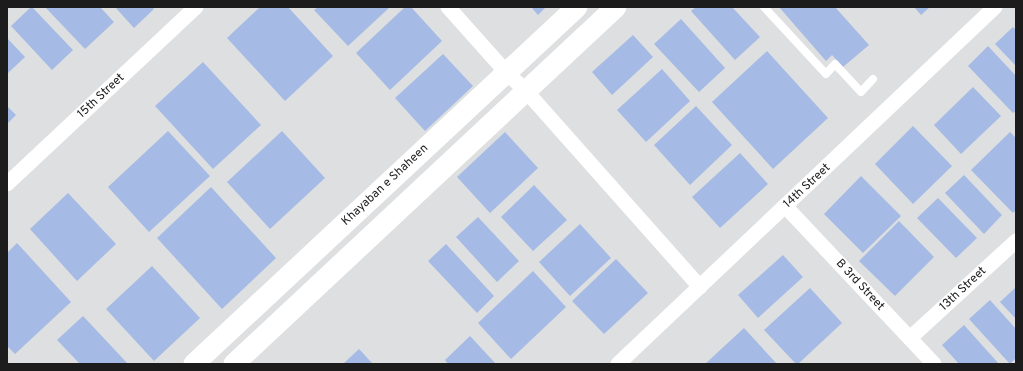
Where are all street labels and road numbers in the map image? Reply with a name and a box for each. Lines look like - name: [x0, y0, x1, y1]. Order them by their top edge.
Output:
- street label: 15th Street: [74, 70, 128, 122]
- street label: Khayaban e Shaheen: [338, 141, 432, 229]
- street label: 14th Street: [780, 160, 834, 212]
- street label: B 3rd Street: [832, 256, 888, 314]
- street label: 13th Street: [936, 263, 990, 315]

